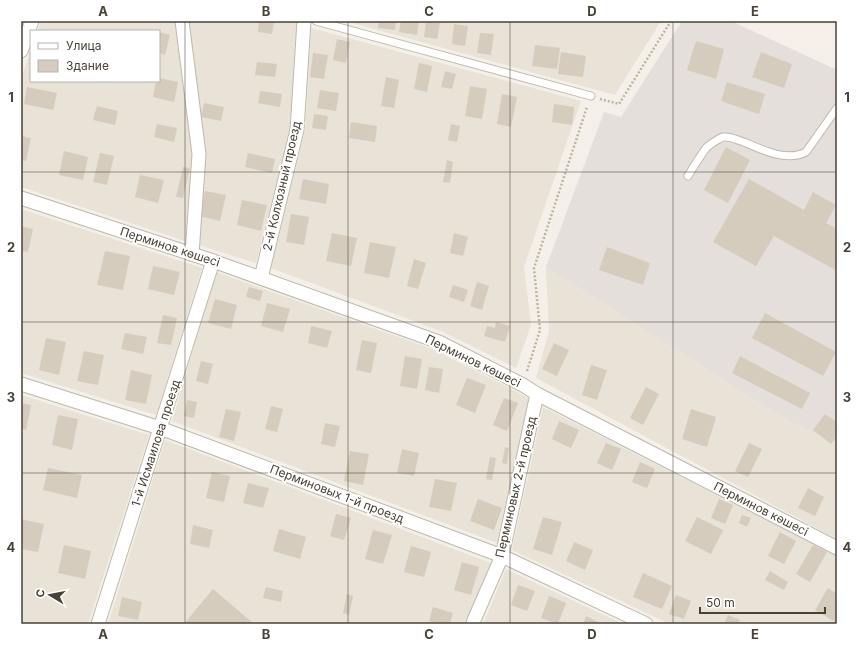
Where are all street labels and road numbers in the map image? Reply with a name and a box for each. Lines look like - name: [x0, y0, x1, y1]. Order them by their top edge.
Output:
- street label: 2-й Колхозный проезд: [259, 119, 304, 252]
- street label: Перминов көшесі: [118, 223, 222, 270]
- street label: Перминов көшесі: [423, 331, 523, 390]
- street label: 1-й Исмаилова проезд: [128, 377, 183, 508]
- street label: Перминовых 2-й проезд: [492, 414, 539, 559]
- street label: Перминовых 1-й проезд: [268, 461, 407, 526]
- street label: Перминов көшесі: [711, 478, 811, 539]

